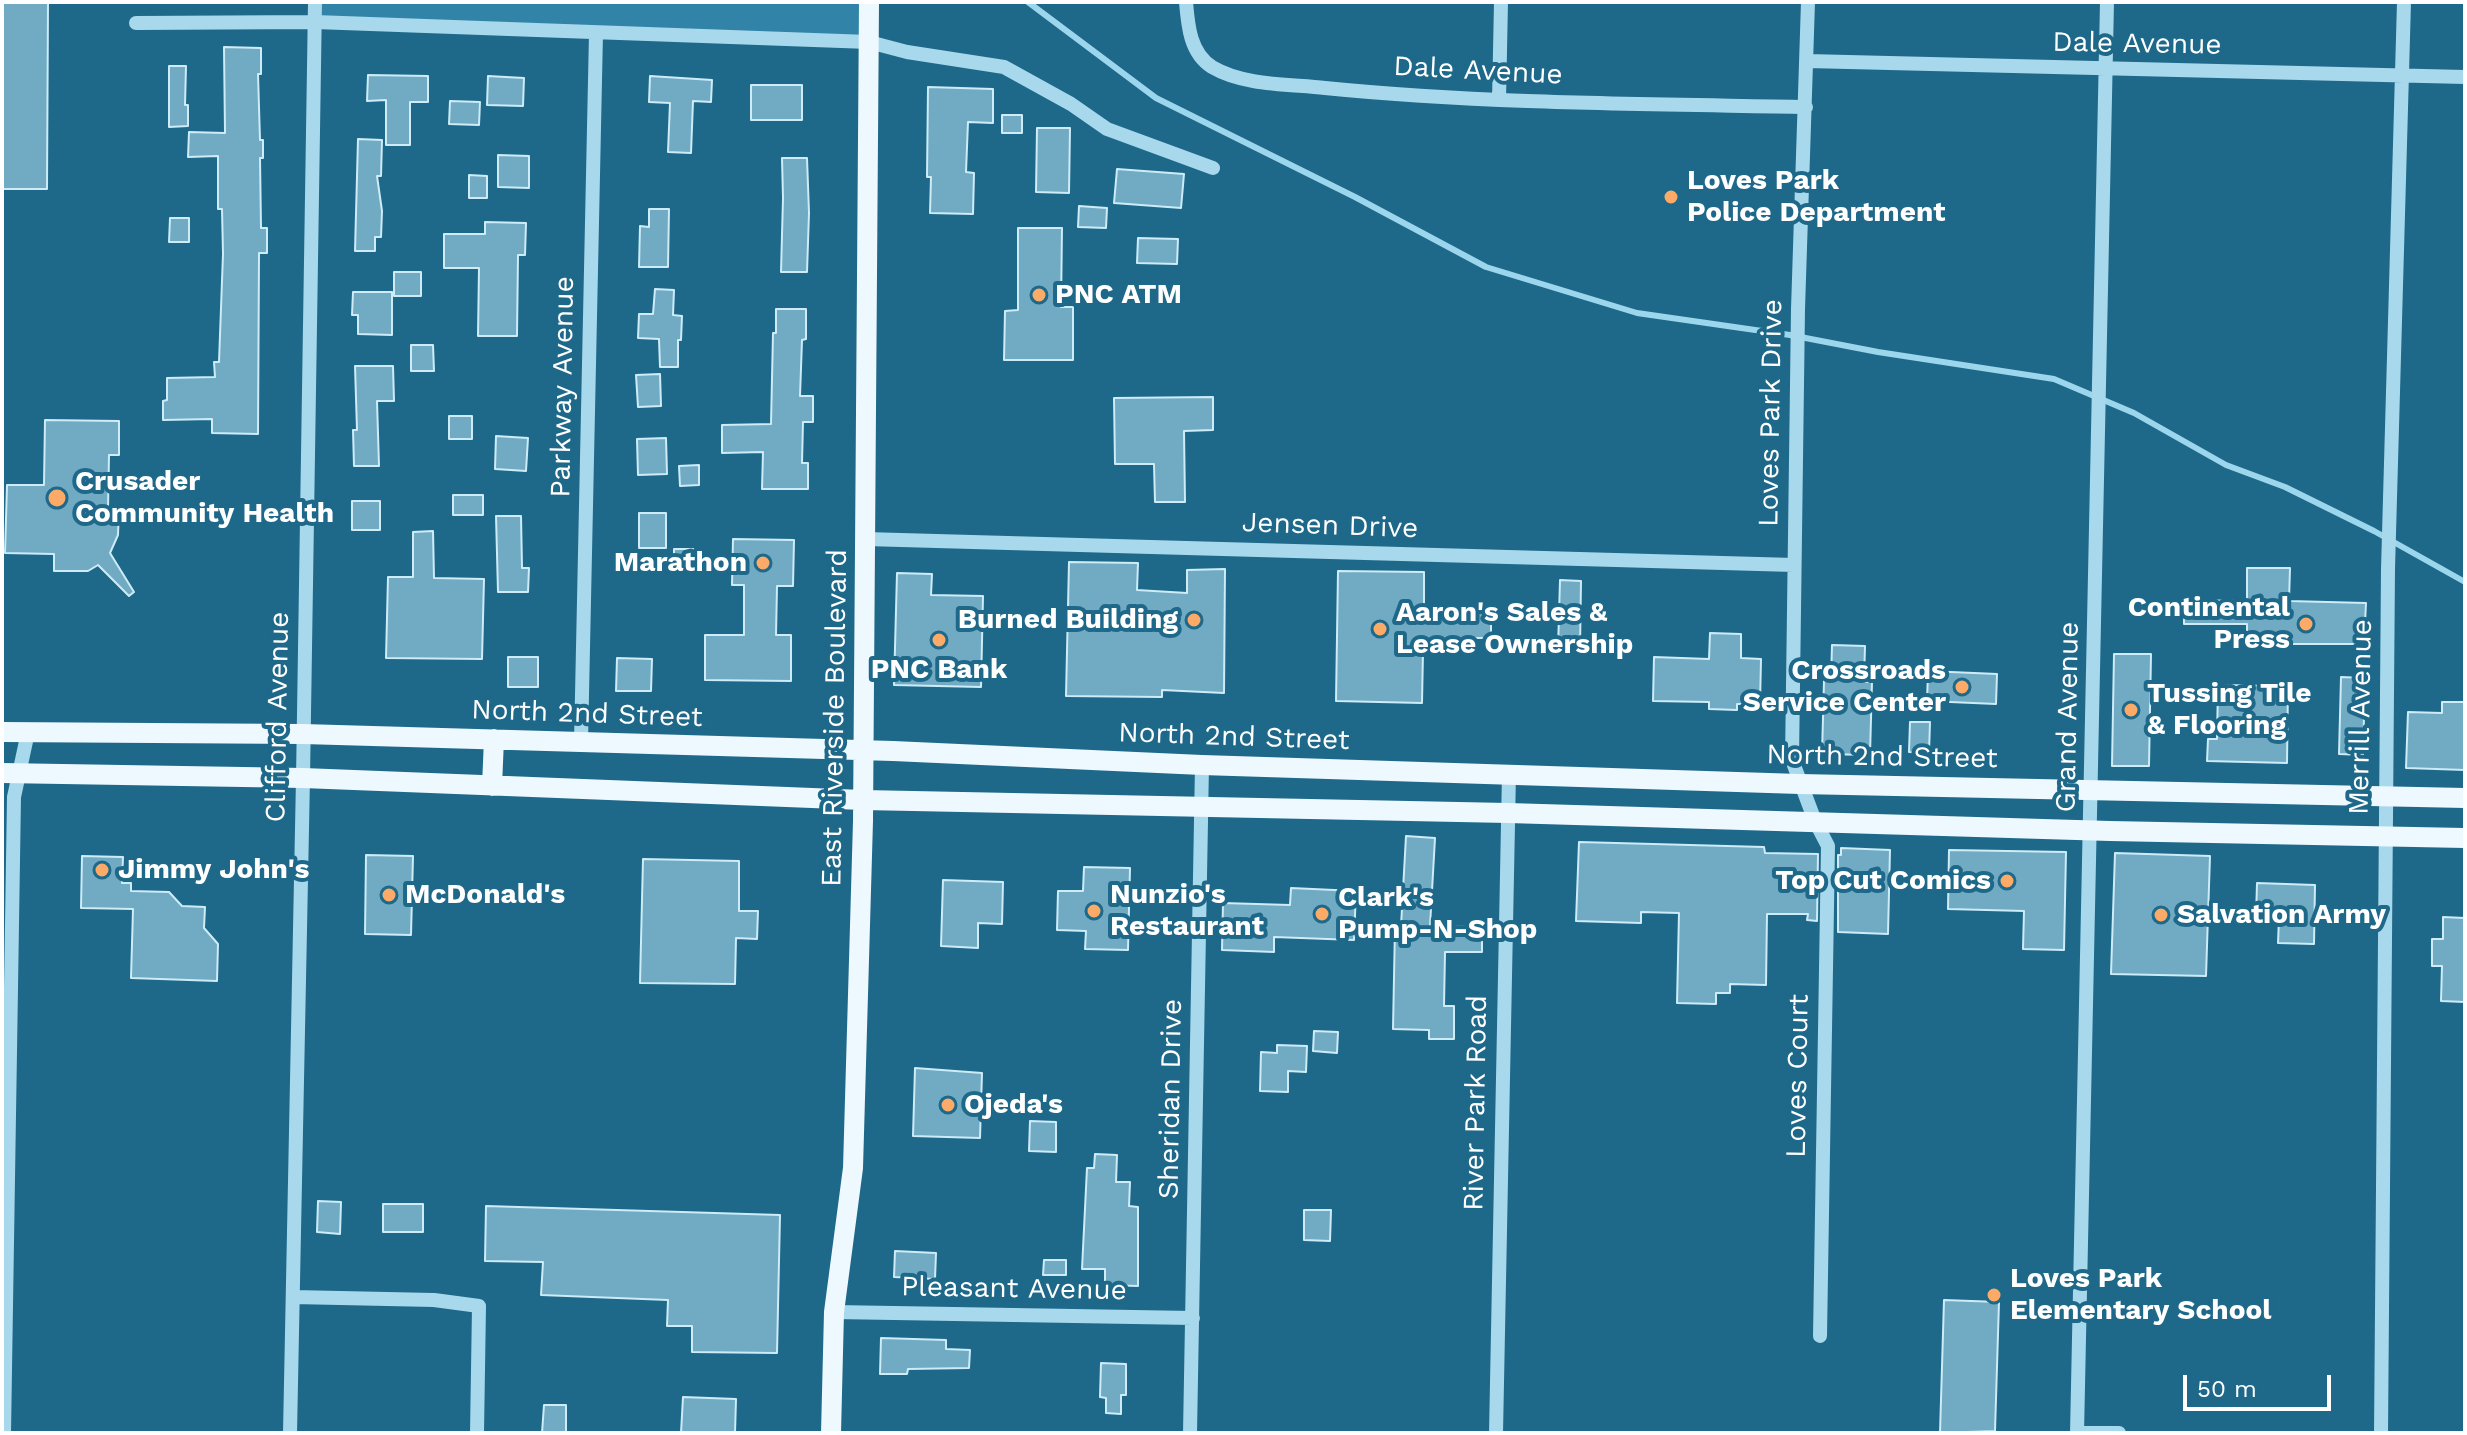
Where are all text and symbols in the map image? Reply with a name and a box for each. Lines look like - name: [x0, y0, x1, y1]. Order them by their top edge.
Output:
- street label: Dale Avenue: [2052, 26, 2222, 62]
- street label: Dale Avenue: [1393, 50, 1563, 92]
- place label: Loves Park Police Department: [1687, 164, 1945, 230]
- marker: Loves Park Police Department: [1662, 188, 1680, 206]
- street label: Parkway Avenue: [544, 276, 582, 498]
- place label: PNC ATM: [1055, 278, 1182, 312]
- marker: PNC ATM: [1030, 286, 1048, 304]
- street label: Loves Park Drive: [1752, 299, 1790, 527]
- place label: Crusader Community Health: [75, 465, 334, 531]
- marker: Crusader Community Health: [46, 487, 68, 509]
- street label: Jensen Drive: [1241, 506, 1419, 546]
- place label: Marathon: [614, 546, 747, 580]
- street label: East Riverside Boulevard: [815, 549, 855, 887]
- marker: Marathon: [754, 554, 772, 572]
- place label: Continental Press: [2128, 591, 2290, 657]
- place label: Aaron's Sales & Lease Ownership: [1396, 596, 1633, 662]
- place label: Burned Building: [958, 603, 1178, 637]
- street label: Clifford Avenue: [259, 611, 297, 823]
- marker: Burned Building: [1185, 611, 1203, 629]
- marker: Continental Press: [2297, 615, 2315, 633]
- street label: Merrill Avenue: [2342, 619, 2380, 815]
- marker: Aaron's Sales & Lease Ownership: [1371, 620, 1389, 638]
- street label: Grand Avenue: [2050, 621, 2086, 813]
- marker: PNC Bank: [930, 631, 948, 649]
- place label: PNC Bank: [871, 653, 1007, 687]
- place label: Crossroads Service Center: [1743, 654, 1946, 720]
- place label: Tussing Tile & Flooring: [2147, 677, 2311, 743]
- marker: Crossroads Service Center: [1953, 678, 1971, 696]
- street label: North 2nd Street: [471, 693, 703, 735]
- marker: Tussing Tile & Flooring: [2122, 701, 2140, 719]
- street label: North 2nd Street: [1118, 716, 1350, 758]
- street label: North 2nd Street: [1766, 738, 1998, 776]
- place label: Jimmy John's: [118, 853, 309, 887]
- marker: Jimmy John's: [93, 861, 111, 879]
- place label: Top Cut Comics: [1775, 864, 1991, 898]
- marker: Top Cut Comics: [1998, 872, 2016, 890]
- place label: McDonald's: [405, 878, 565, 912]
- place label: Nunzio's Restaurant: [1110, 878, 1264, 944]
- place label: Clark's Pump-N-Shop: [1338, 881, 1537, 947]
- marker: McDonald's: [380, 886, 398, 904]
- place label: Salvation Army: [2177, 898, 2386, 932]
- marker: Nunzio's Restaurant: [1085, 902, 1103, 920]
- marker: Clark's Pump-N-Shop: [1313, 905, 1331, 923]
- marker: Salvation Army: [2152, 906, 2170, 924]
- street label: Loves Court: [1780, 994, 1816, 1158]
- street label: River Park Road: [1457, 995, 1495, 1211]
- street label: Sheridan Drive: [1152, 999, 1190, 1199]
- place label: Ojeda's: [964, 1088, 1063, 1122]
- marker: Ojeda's: [939, 1096, 957, 1114]
- place label: Loves Park Elementary School: [2010, 1262, 2271, 1328]
- street label: Pleasant Avenue: [901, 1270, 1127, 1308]
- marker: Loves Park Elementary School: [1985, 1286, 2003, 1304]
- scale bar: [2187, 1359, 2335, 1409]
- text: 50 m: [2197, 1375, 2257, 1403]

